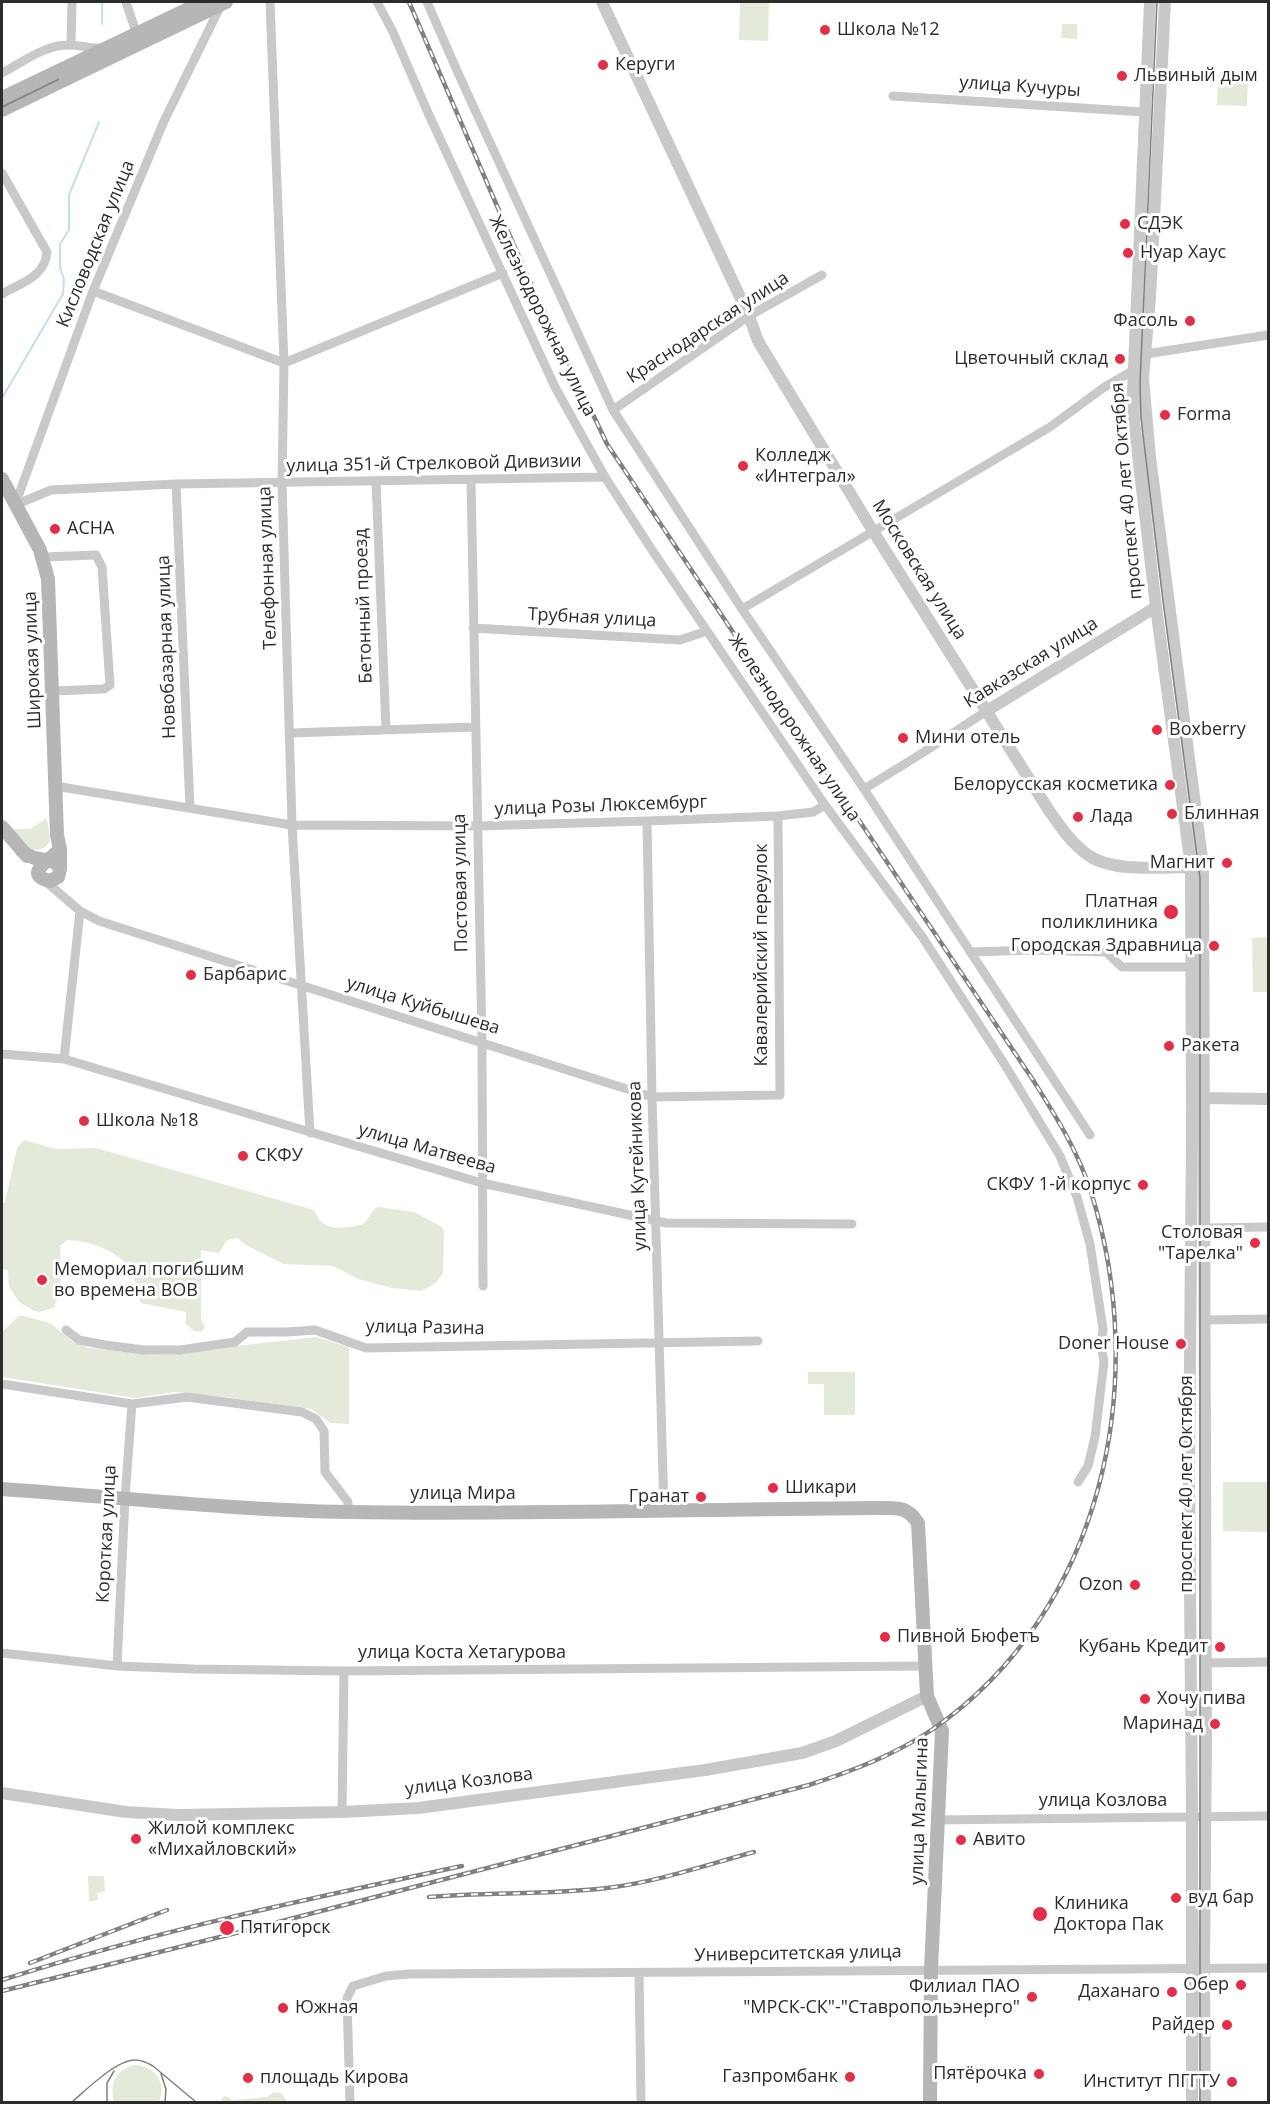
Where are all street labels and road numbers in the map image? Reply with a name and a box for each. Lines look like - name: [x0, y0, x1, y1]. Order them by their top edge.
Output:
- street label: улица Кучуры: [959, 72, 1081, 102]
- street label: Кисловодская улица: [53, 157, 139, 331]
- street label: Железнодорожная улица: [484, 212, 600, 420]
- street label: Краснодарская улица: [623, 268, 793, 388]
- street label: проспект 40 лет Октября: [1107, 382, 1147, 600]
- street label: улица 351-й Стрелковой Дивизии: [286, 451, 582, 477]
- street label: Телефонная улица: [254, 486, 282, 650]
- street label: Московская улица: [867, 496, 971, 644]
- street label: Бетонный проезд: [350, 528, 378, 684]
- street label: Новобазарная улица: [153, 555, 181, 739]
- street label: Широкая улица: [20, 591, 46, 729]
- street label: Трубная улица: [527, 604, 657, 632]
- street label: Кавказская улица: [960, 613, 1102, 713]
- street label: Железнодорожная улица: [723, 630, 865, 826]
- street label: улица Розы Люксембург: [494, 791, 708, 821]
- street label: Постовая улица: [449, 813, 473, 953]
- street label: Кавалерийский переулок: [751, 844, 773, 1066]
- street label: улица Куйбышева: [344, 972, 502, 1040]
- street label: улица Кутейникова: [624, 1081, 652, 1251]
- street label: улица Матвеева: [356, 1119, 498, 1179]
- street label: улица Разина: [365, 1316, 485, 1340]
- street label: проспект 40 лет Октября: [1176, 1375, 1198, 1593]
- street label: Короткая улица: [93, 1464, 121, 1604]
- street label: улица Мира: [410, 1483, 516, 1505]
- street label: улица Коста Хетагурова: [358, 1642, 566, 1664]
- street label: улица Малыгина: [907, 1737, 933, 1885]
- street label: улица Козлова: [404, 1763, 534, 1801]
- street label: улица Козлова: [1039, 1790, 1167, 1812]
- street label: Университетская улица: [694, 1941, 902, 1967]

